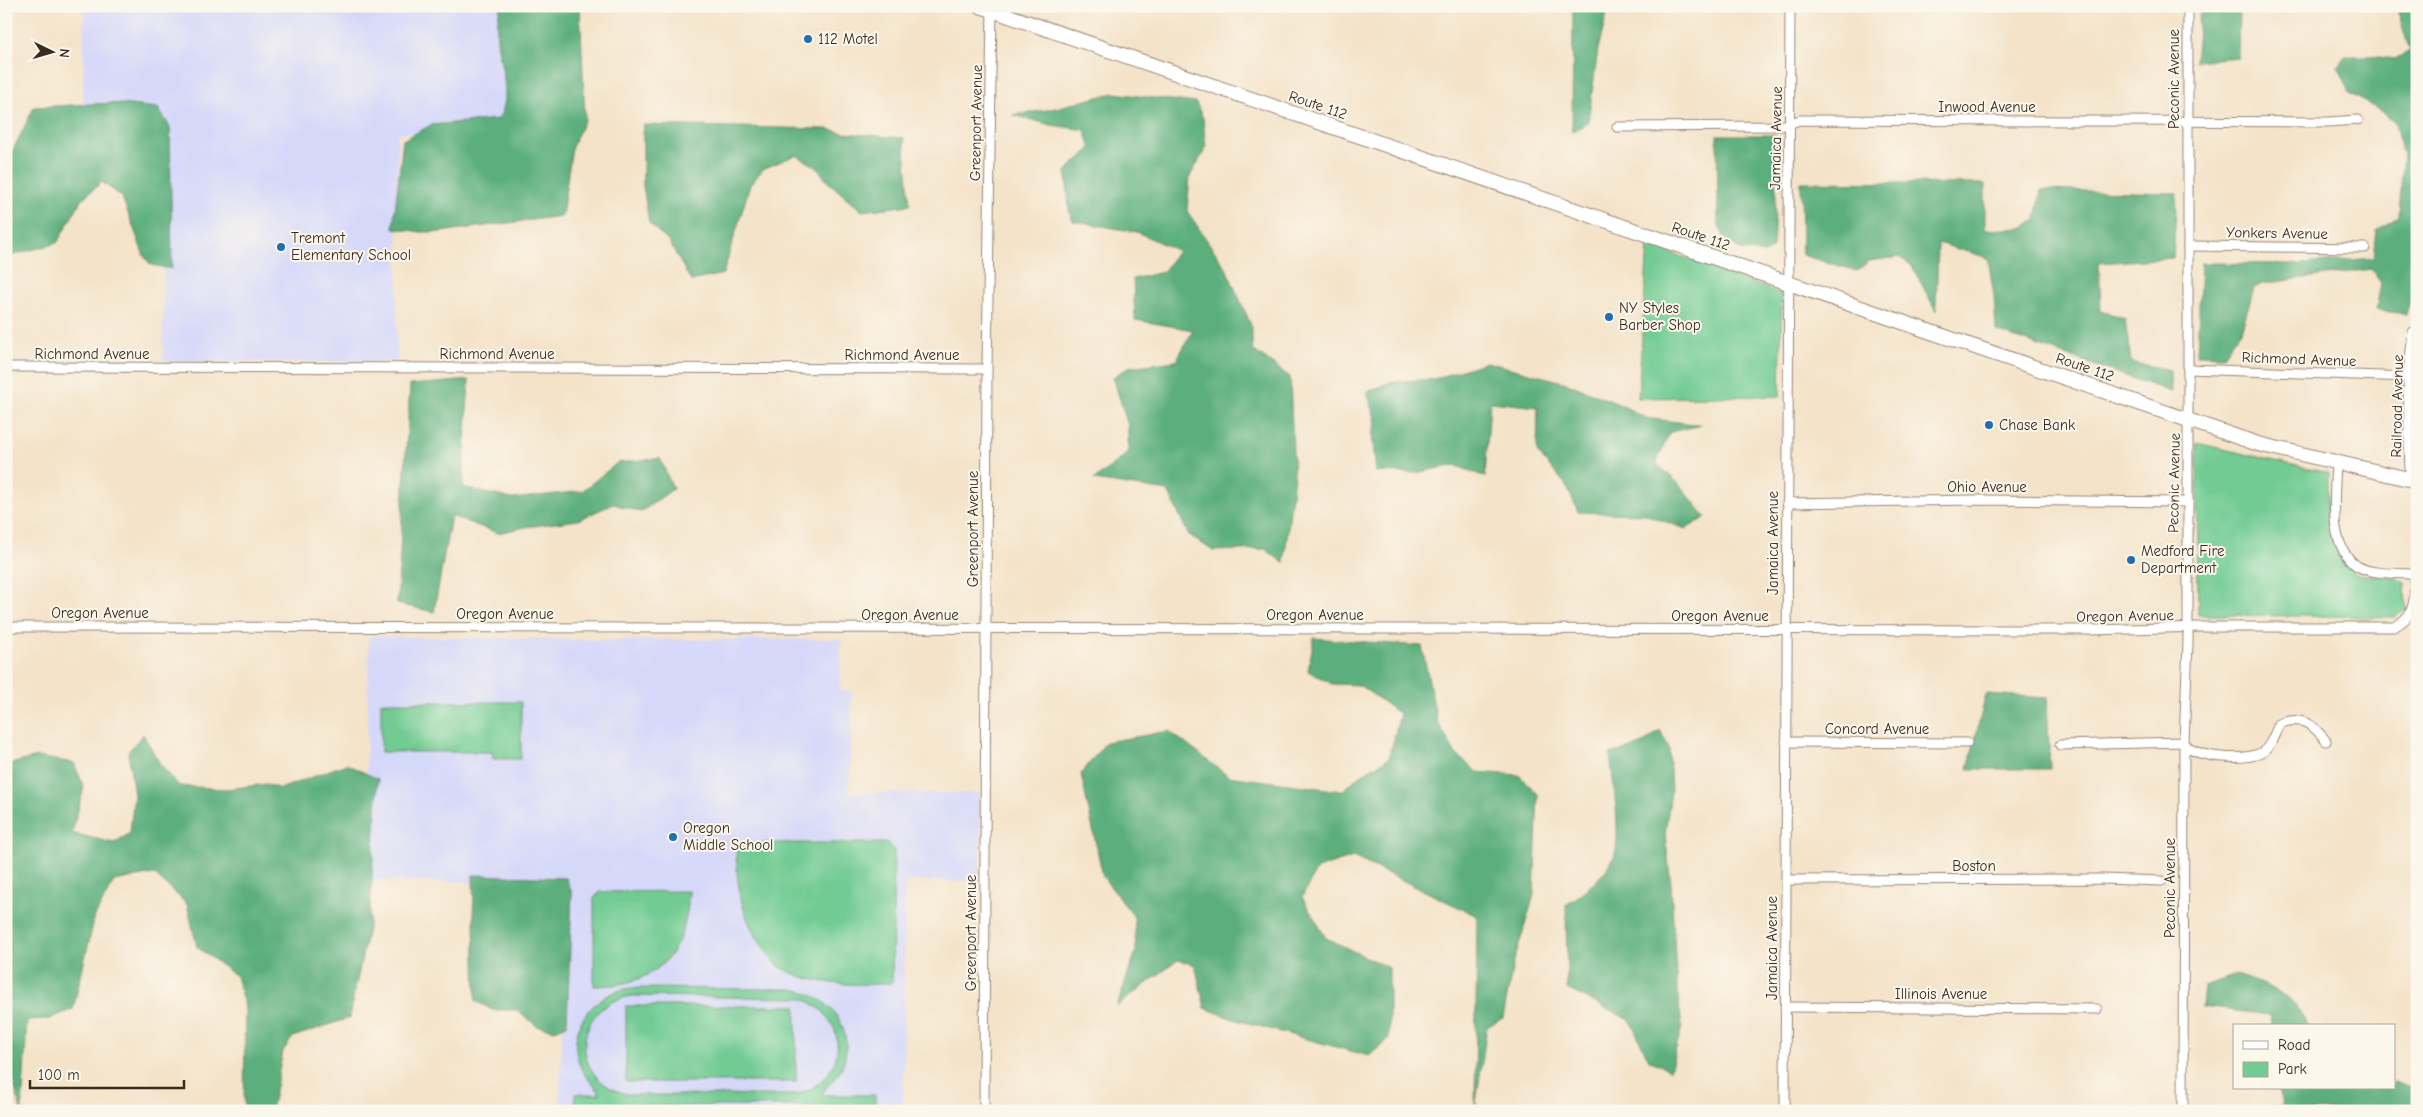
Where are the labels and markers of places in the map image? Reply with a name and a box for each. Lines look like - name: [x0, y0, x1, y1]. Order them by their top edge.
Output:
- place label: 112 Motel: [818, 30, 878, 48]
- marker: 112 Motel: [802, 33, 814, 45]
- place label: Tremont Elementary School: [291, 229, 411, 264]
- marker: Tremont Elementary School: [275, 241, 287, 253]
- place label: NY Styles Barber Shop: [1619, 299, 1701, 334]
- marker: NY Styles Barber Shop: [1603, 311, 1615, 323]
- place label: Chase Bank: [1999, 416, 2076, 434]
- marker: Chase Bank: [1983, 419, 1995, 431]
- place label: Medford Fire Department: [2141, 542, 2225, 577]
- marker: Medford Fire Department: [2125, 554, 2137, 566]
- place label: Oregon Middle School: [683, 819, 773, 854]
- marker: Oregon Middle School: [667, 831, 679, 843]

